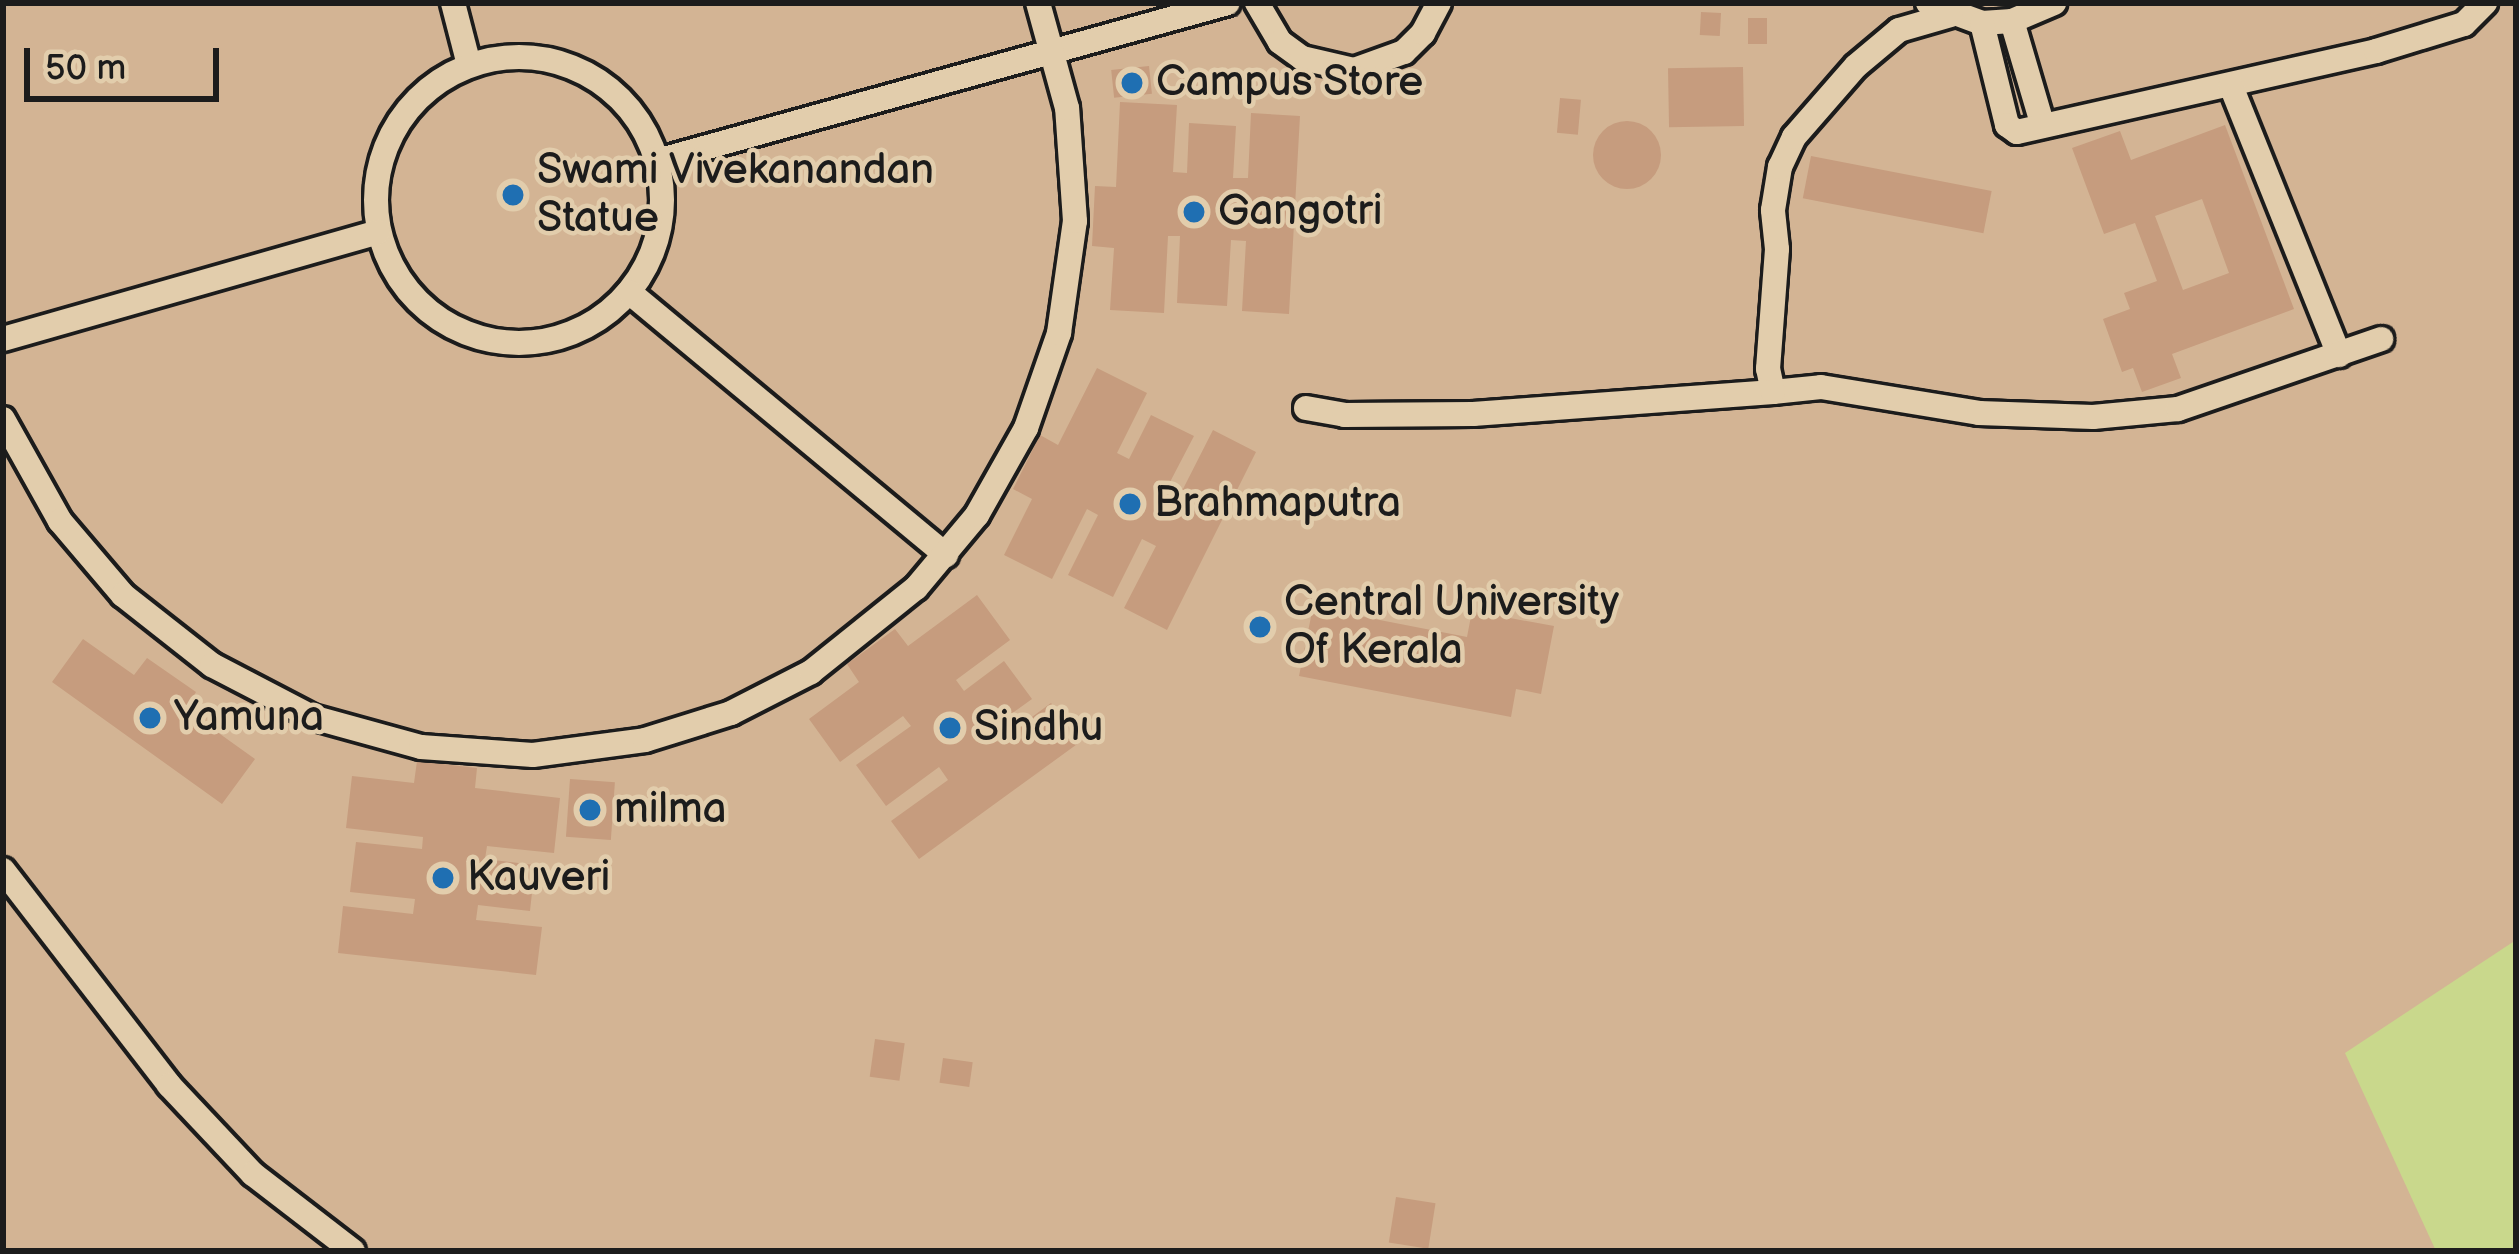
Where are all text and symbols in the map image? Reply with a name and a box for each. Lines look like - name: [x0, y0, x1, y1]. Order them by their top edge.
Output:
- scale bar: [30, 24, 225, 98]
- text: 50 m: [45, 47, 126, 90]
- place label: Campus Store: [1156, 58, 1424, 108]
- marker: Campus Store: [1119, 70, 1145, 96]
- place label: Swami Vivekanandan Statue: [537, 146, 935, 244]
- marker: Swami Vivekanandan Statue: [500, 182, 526, 208]
- place label: Gangotri: [1218, 187, 1383, 237]
- marker: Gangotri: [1181, 199, 1207, 225]
- place label: Brahmaputra: [1154, 479, 1401, 529]
- marker: Brahmaputra: [1117, 491, 1143, 517]
- place label: Central University Of Kerala: [1284, 578, 1619, 676]
- marker: Central University Of Kerala: [1247, 614, 1273, 640]
- place label: Yamuna: [174, 693, 324, 743]
- place label: Sindhu: [974, 703, 1103, 753]
- marker: Yamuna: [137, 705, 163, 731]
- marker: Sindhu: [937, 715, 963, 741]
- place label: milma: [614, 785, 726, 835]
- marker: milma: [577, 797, 603, 823]
- place label: Kauveri: [467, 853, 610, 903]
- marker: Kauveri: [430, 865, 456, 891]

